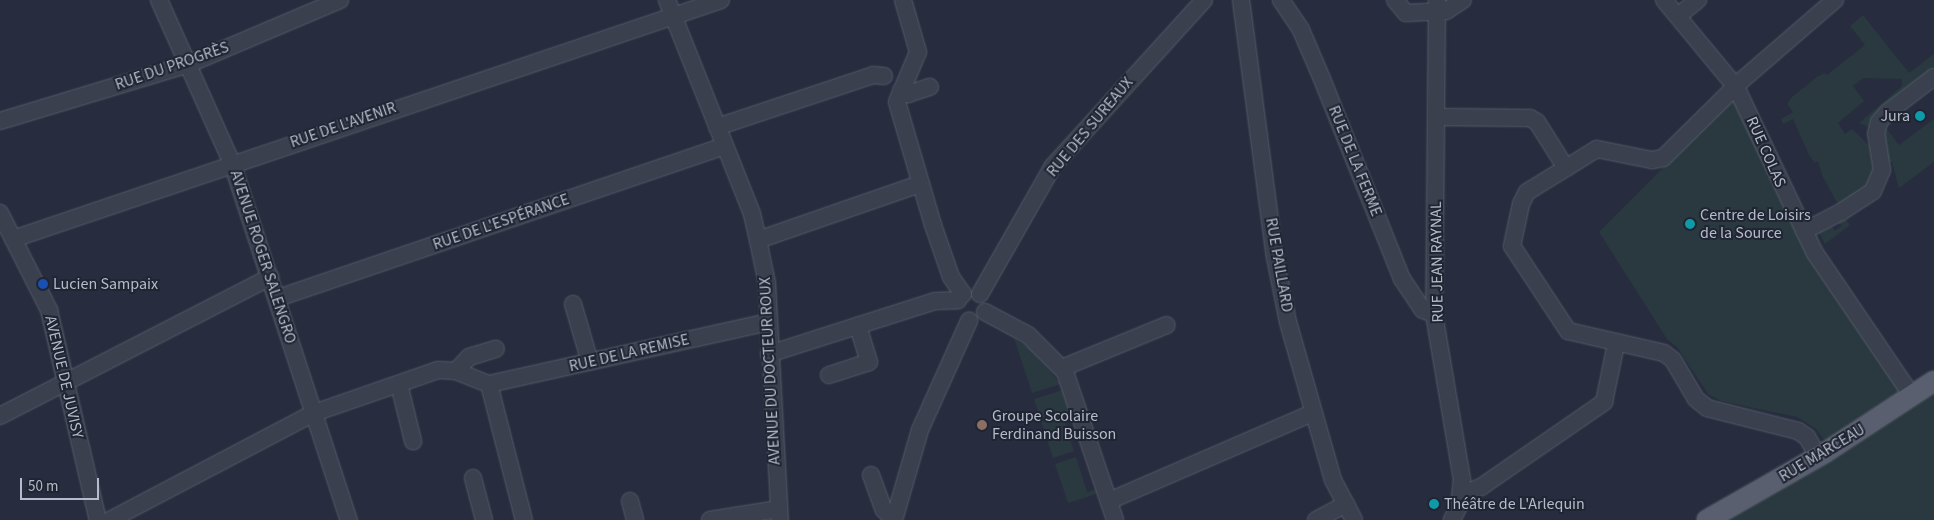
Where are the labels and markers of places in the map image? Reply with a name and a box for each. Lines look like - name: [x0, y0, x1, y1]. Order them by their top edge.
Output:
- place label: Jura: [1880, 106, 1910, 126]
- marker: Jura: [1914, 110, 1926, 122]
- place label: Centre de Loisirs de la Source: [1700, 205, 1811, 243]
- marker: Centre de Loisirs de la Source: [1684, 218, 1696, 230]
- place label: Lucien Sampaix: [53, 274, 158, 294]
- marker: Lucien Sampaix: [37, 278, 49, 290]
- place label: Groupe Scolaire Ferdinand Buisson: [992, 406, 1116, 444]
- marker: Groupe Scolaire Ferdinand Buisson: [976, 419, 988, 431]
- place label: Théâtre de L'Arlequin: [1444, 494, 1585, 514]
- marker: Théâtre de L'Arlequin: [1428, 498, 1440, 510]

